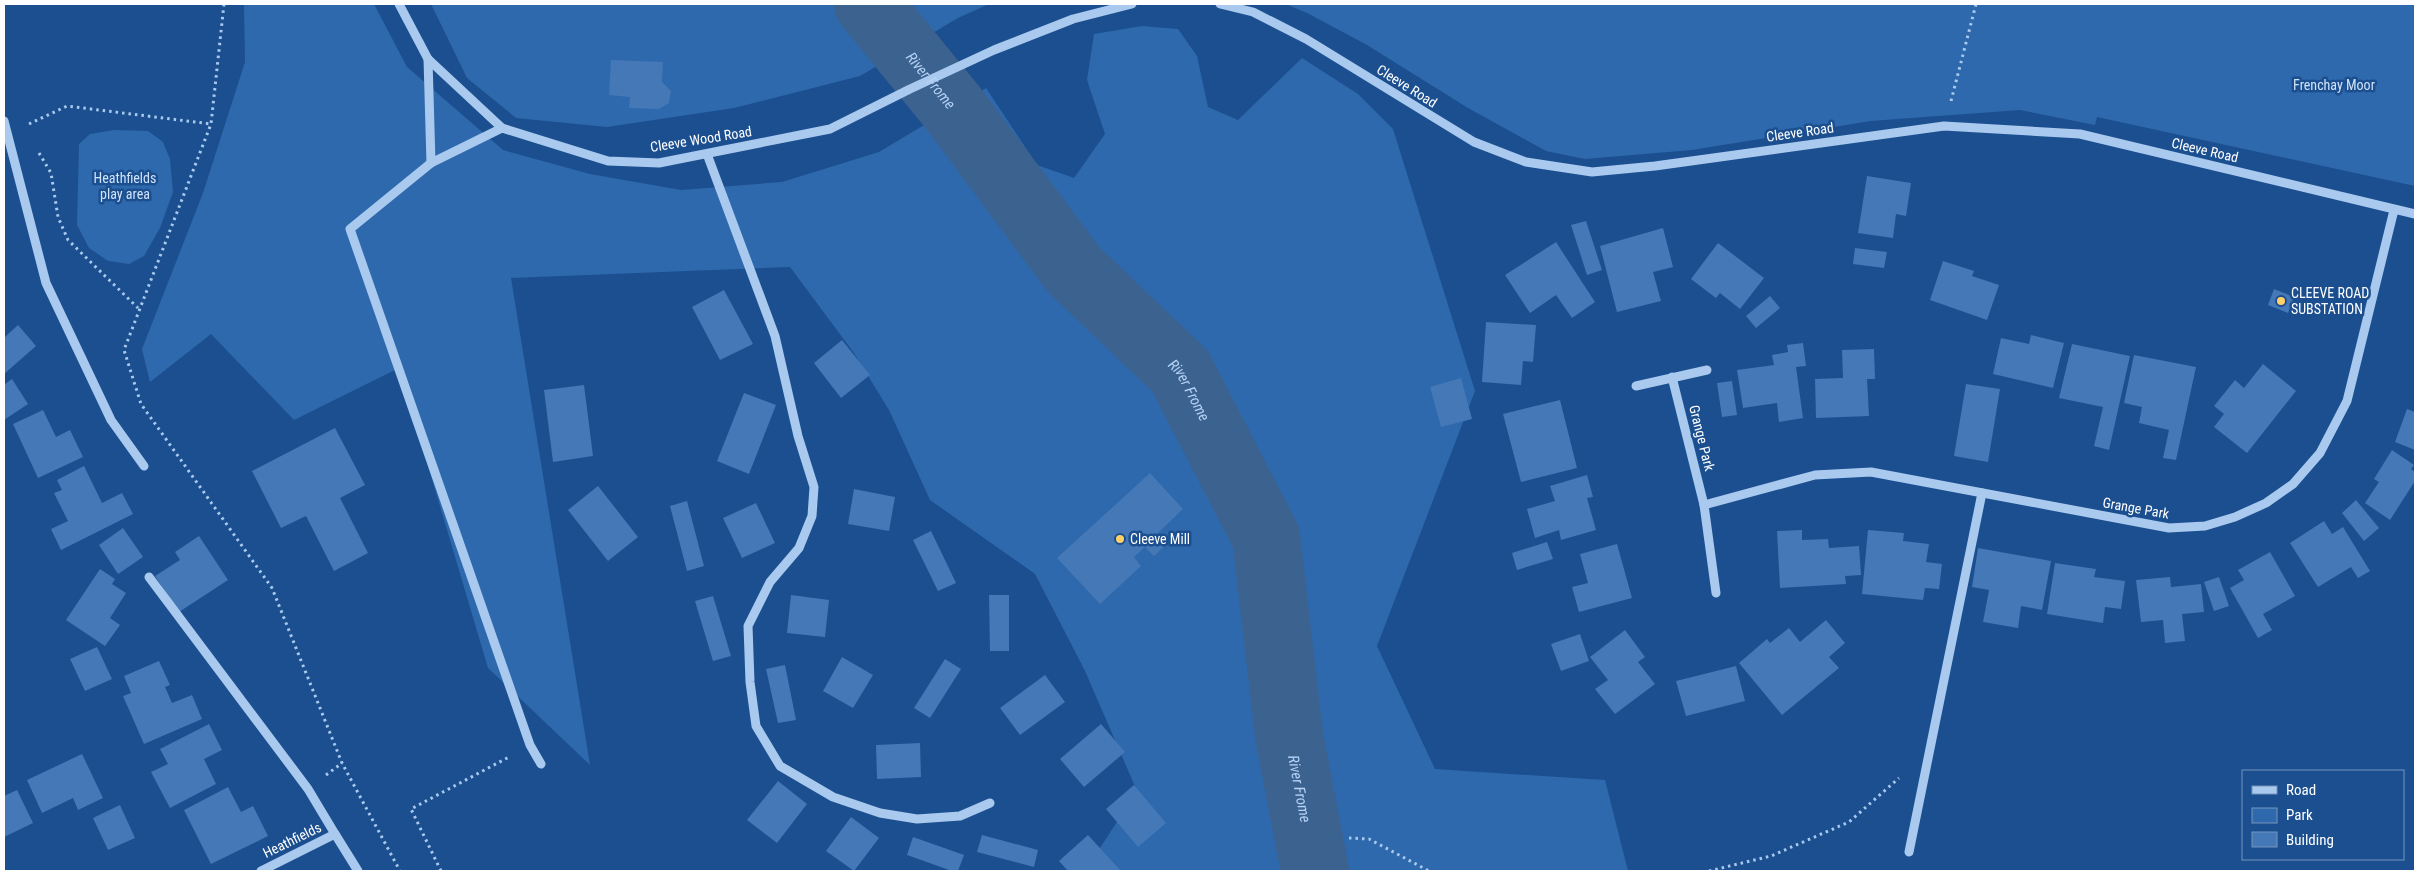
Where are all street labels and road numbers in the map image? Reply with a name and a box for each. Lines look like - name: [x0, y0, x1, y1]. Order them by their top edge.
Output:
- street label: Cleeve Road: [1374, 61, 1440, 111]
- street label: Cleeve Road: [1765, 119, 1835, 145]
- street label: Cleeve Wood Road: [649, 123, 753, 155]
- street label: Cleeve Road: [2170, 135, 2240, 165]
- street label: Grange Park: [1686, 403, 1718, 473]
- street label: Grange Park: [2101, 494, 2171, 522]
- street label: Heathfields: [260, 819, 324, 861]

